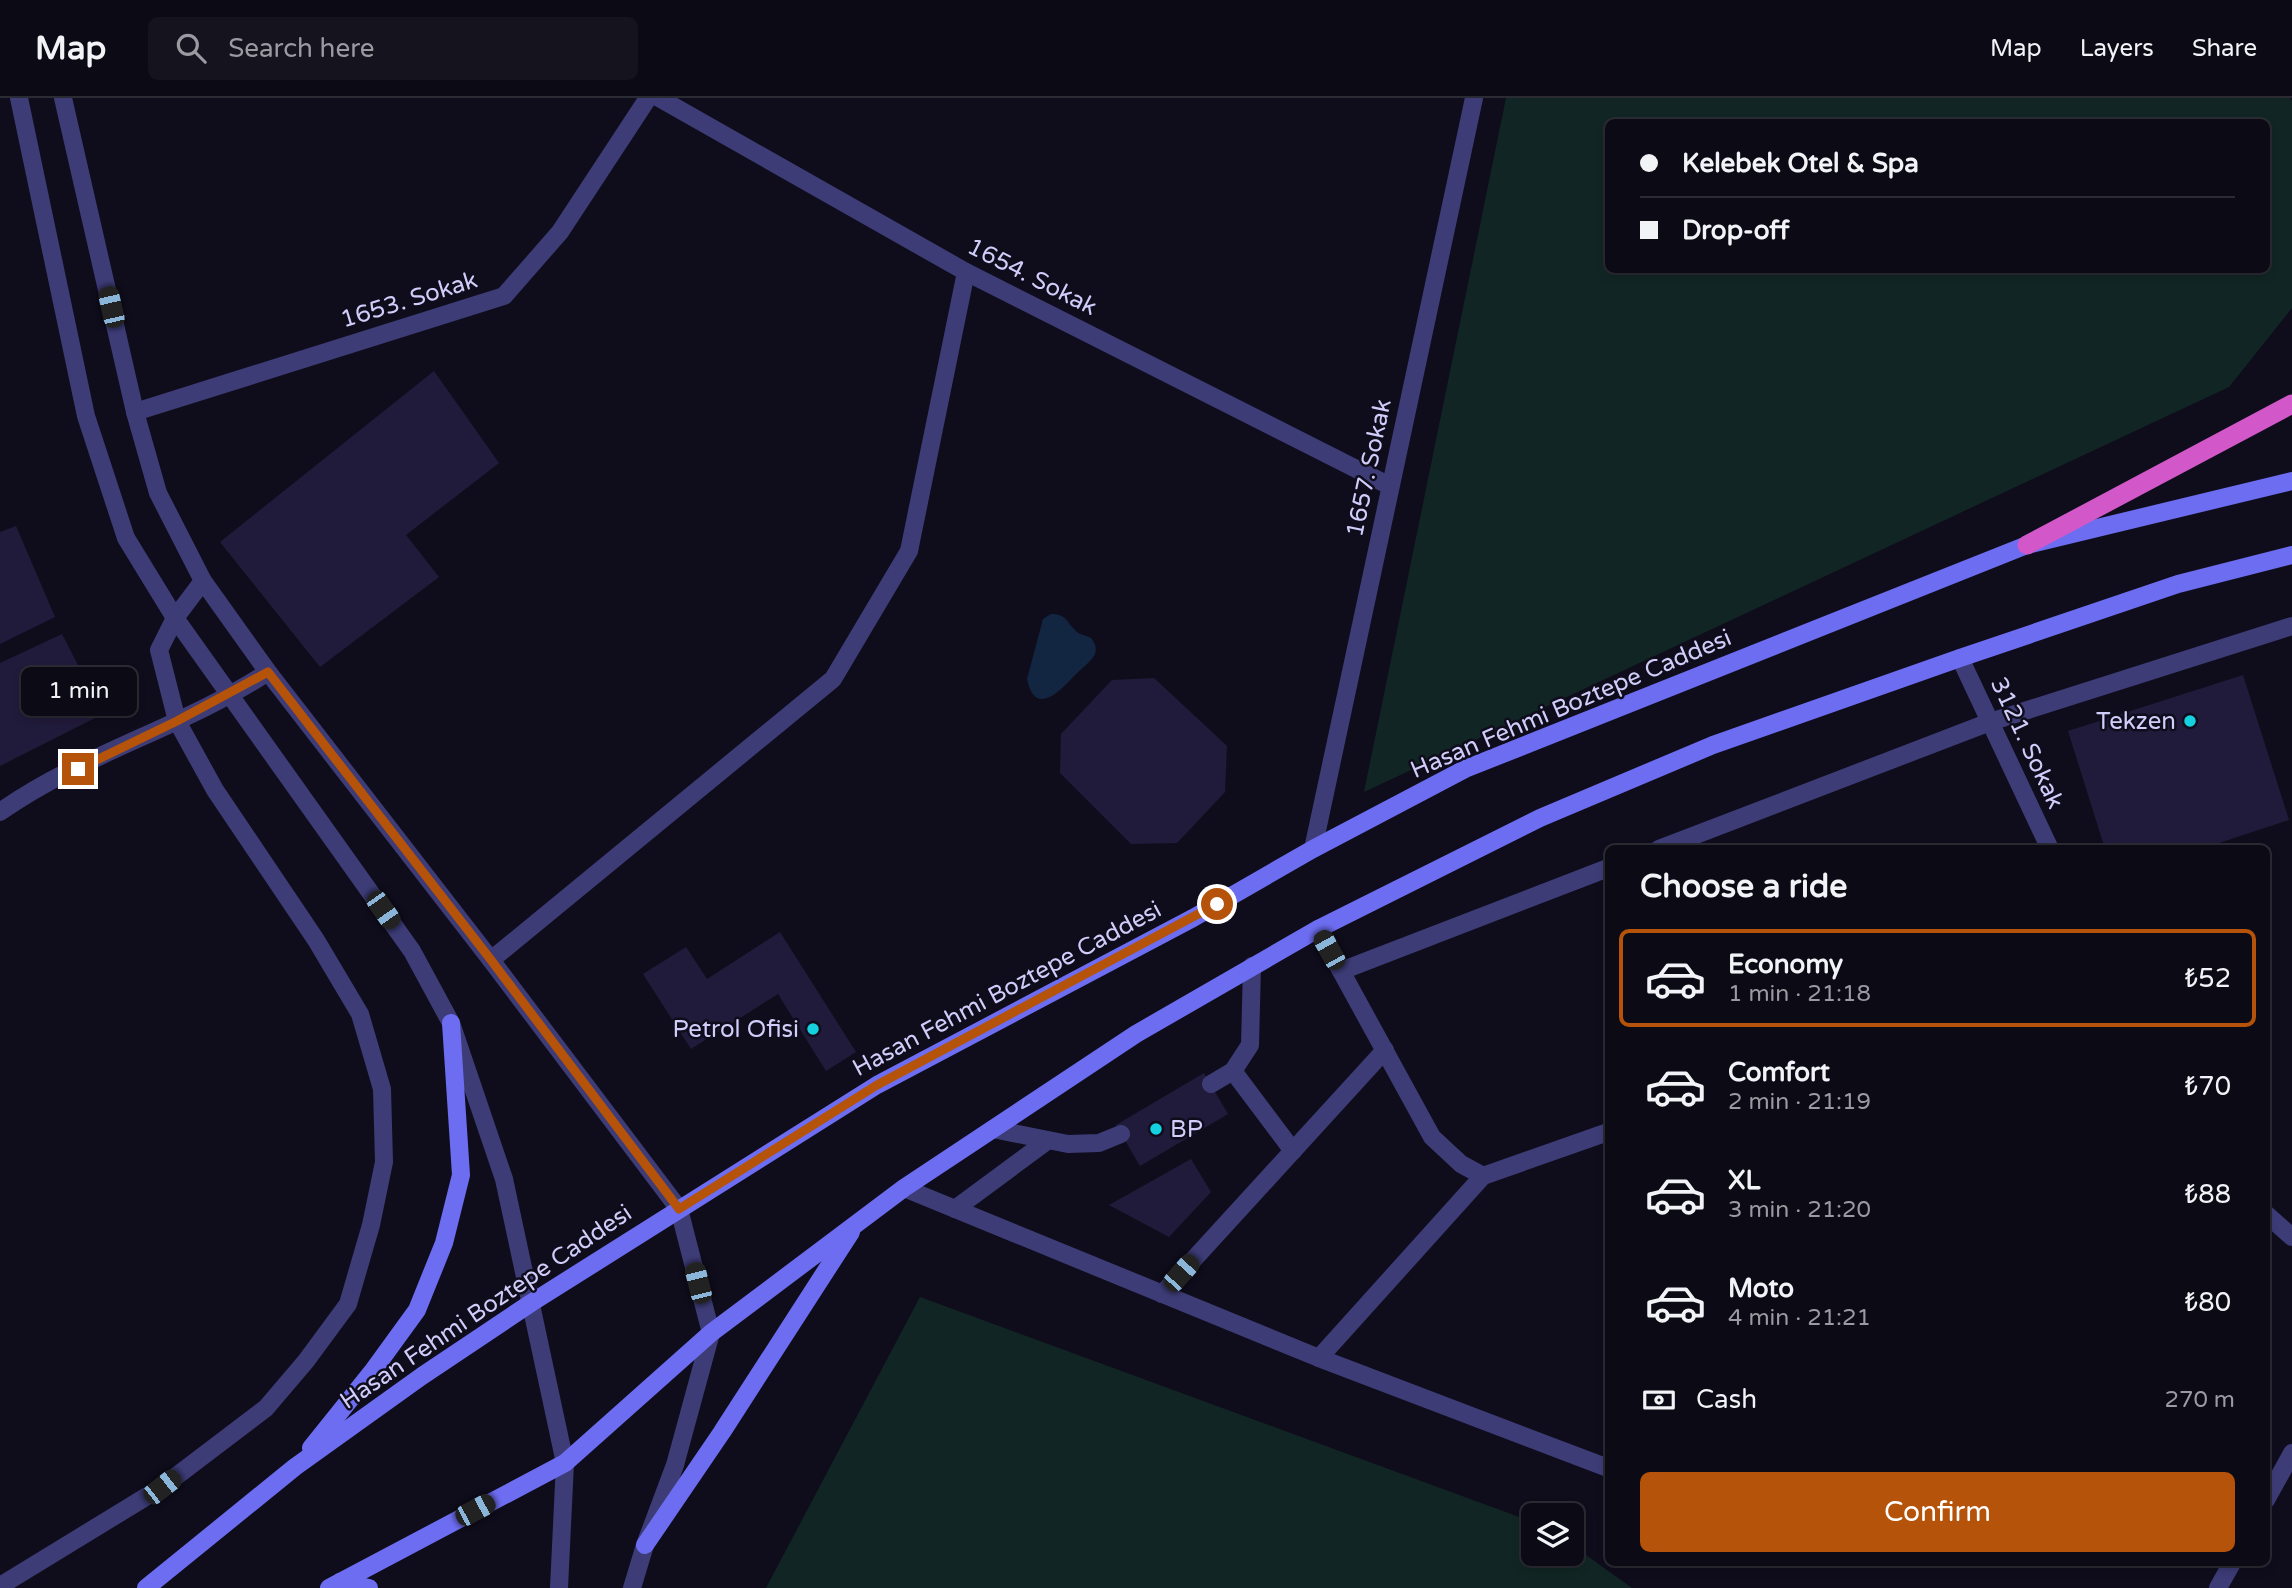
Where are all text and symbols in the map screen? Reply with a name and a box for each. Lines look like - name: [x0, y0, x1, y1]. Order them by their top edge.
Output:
- search box: [148, 17, 638, 80]
- text: Map: [35, 29, 106, 68]
- icon: search: [172, 29, 210, 67]
- text: Search here: [228, 33, 374, 64]
- text: Map: [1990, 34, 2042, 63]
- text: Layers: [2080, 34, 2154, 63]
- text: Share: [2192, 34, 2257, 63]
- text: Kelebek Otel & Spa: [1682, 148, 1919, 179]
- text: Drop-off: [1682, 215, 1789, 246]
- street label: 1654. Sokak: [962, 232, 1102, 322]
- street label: 1653. Sokak: [337, 265, 481, 335]
- car: [97, 284, 126, 330]
- street label: 1657. Sokak: [1340, 396, 1398, 540]
- street label: Hasan Fehmi Boztepe Caddesi: [1406, 623, 1736, 785]
- callout: 1 min: [20, 668, 136, 716]
- street label: 3121. Sokak: [1984, 673, 2070, 813]
- text: 1 min: [48, 677, 110, 705]
- place label: Tekzen: [2096, 707, 2176, 736]
- marker: Tekzen: [2182, 713, 2198, 729]
- route end: [62, 753, 94, 785]
- text: Choose a ride: [1640, 868, 1847, 906]
- car: [363, 887, 404, 933]
- route start: [1201, 888, 1233, 920]
- street label: Hasan Fehmi Boztepe Caddesi: [848, 895, 1166, 1083]
- car: [1310, 927, 1349, 973]
- icon: car: [1644, 947, 1707, 1010]
- text: Economy: [1728, 949, 1843, 980]
- text: ₺52: [2185, 963, 2231, 994]
- text: 1 min · 21:18: [1728, 980, 1871, 1008]
- place label: Petrol Ofisi: [673, 1015, 799, 1044]
- marker: Petrol Ofisi: [805, 1021, 821, 1037]
- icon: car: [1644, 1055, 1707, 1118]
- text: Comfort: [1728, 1057, 1830, 1088]
- text: ₺70: [2185, 1071, 2231, 1102]
- text: 2 min · 21:19: [1728, 1088, 1871, 1116]
- place label: BP: [1170, 1115, 1203, 1144]
- marker: BP: [1148, 1121, 1164, 1137]
- icon: car: [1644, 1163, 1707, 1226]
- text: XL: [1728, 1165, 1760, 1196]
- text: ₺88: [2185, 1179, 2231, 1210]
- text: 3 min · 21:20: [1728, 1196, 1871, 1224]
- street label: Hasan Fehmi Boztepe Caddesi: [335, 1198, 637, 1416]
- car: [1160, 1250, 1203, 1296]
- car: [683, 1260, 714, 1306]
- icon: car: [1644, 1271, 1707, 1334]
- text: Moto: [1728, 1273, 1794, 1304]
- text: ₺80: [2185, 1287, 2231, 1318]
- text: 4 min · 21:21: [1728, 1304, 1871, 1332]
- icon: cash: [1640, 1381, 1678, 1419]
- text: Cash: [1696, 1384, 1757, 1415]
- text: 270 m: [2165, 1386, 2235, 1414]
- car: [139, 1466, 186, 1508]
- button: Confirm: [1640, 1472, 2235, 1552]
- car: [452, 1491, 499, 1529]
- map controls: [1521, 1503, 1584, 1566]
- button: layers: [1521, 1503, 1584, 1566]

